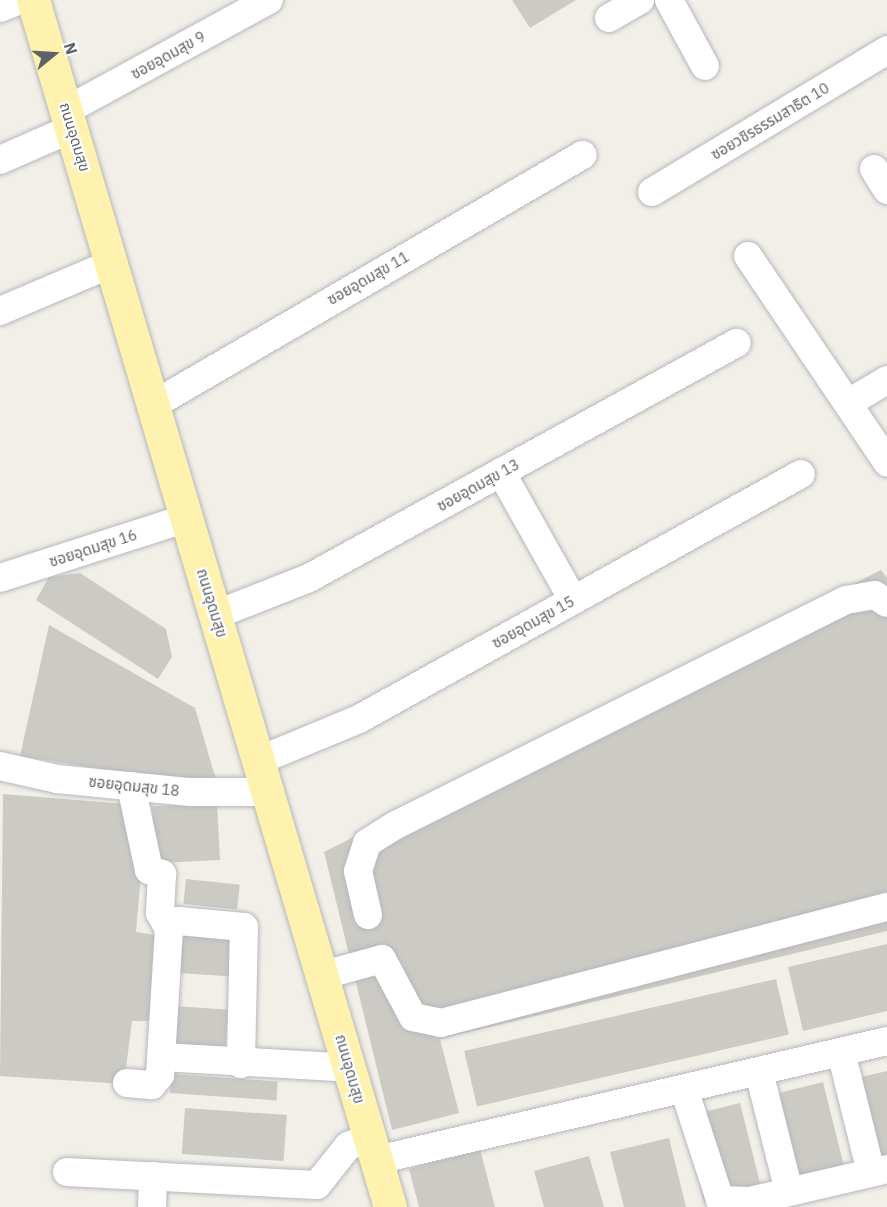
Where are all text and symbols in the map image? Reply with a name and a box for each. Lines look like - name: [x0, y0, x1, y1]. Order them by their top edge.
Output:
- north arrow: [24, 24, 84, 84]
- street label: ซอยอุดมสุข 9: [128, 27, 208, 83]
- text: N: [60, 40, 82, 57]
- street label: ซอยวชิรธรรมสาธิต 10: [708, 79, 832, 163]
- street label: ถนนอุดมสุข: [56, 100, 94, 174]
- street label: ซอยอุดมสุข 11: [324, 247, 412, 309]
- street label: ซอยอุดมสุข 13: [434, 455, 522, 515]
- street label: ซอยอุดมสุข 16: [47, 525, 139, 571]
- street label: ถนนอุดมสุข: [193, 566, 231, 640]
- street label: ซอยอุดมสุข 15: [489, 592, 577, 652]
- street label: ซอยอุดมสุข 18: [88, 772, 180, 800]
- street label: ถนนอุดมสุข: [332, 1032, 368, 1106]

